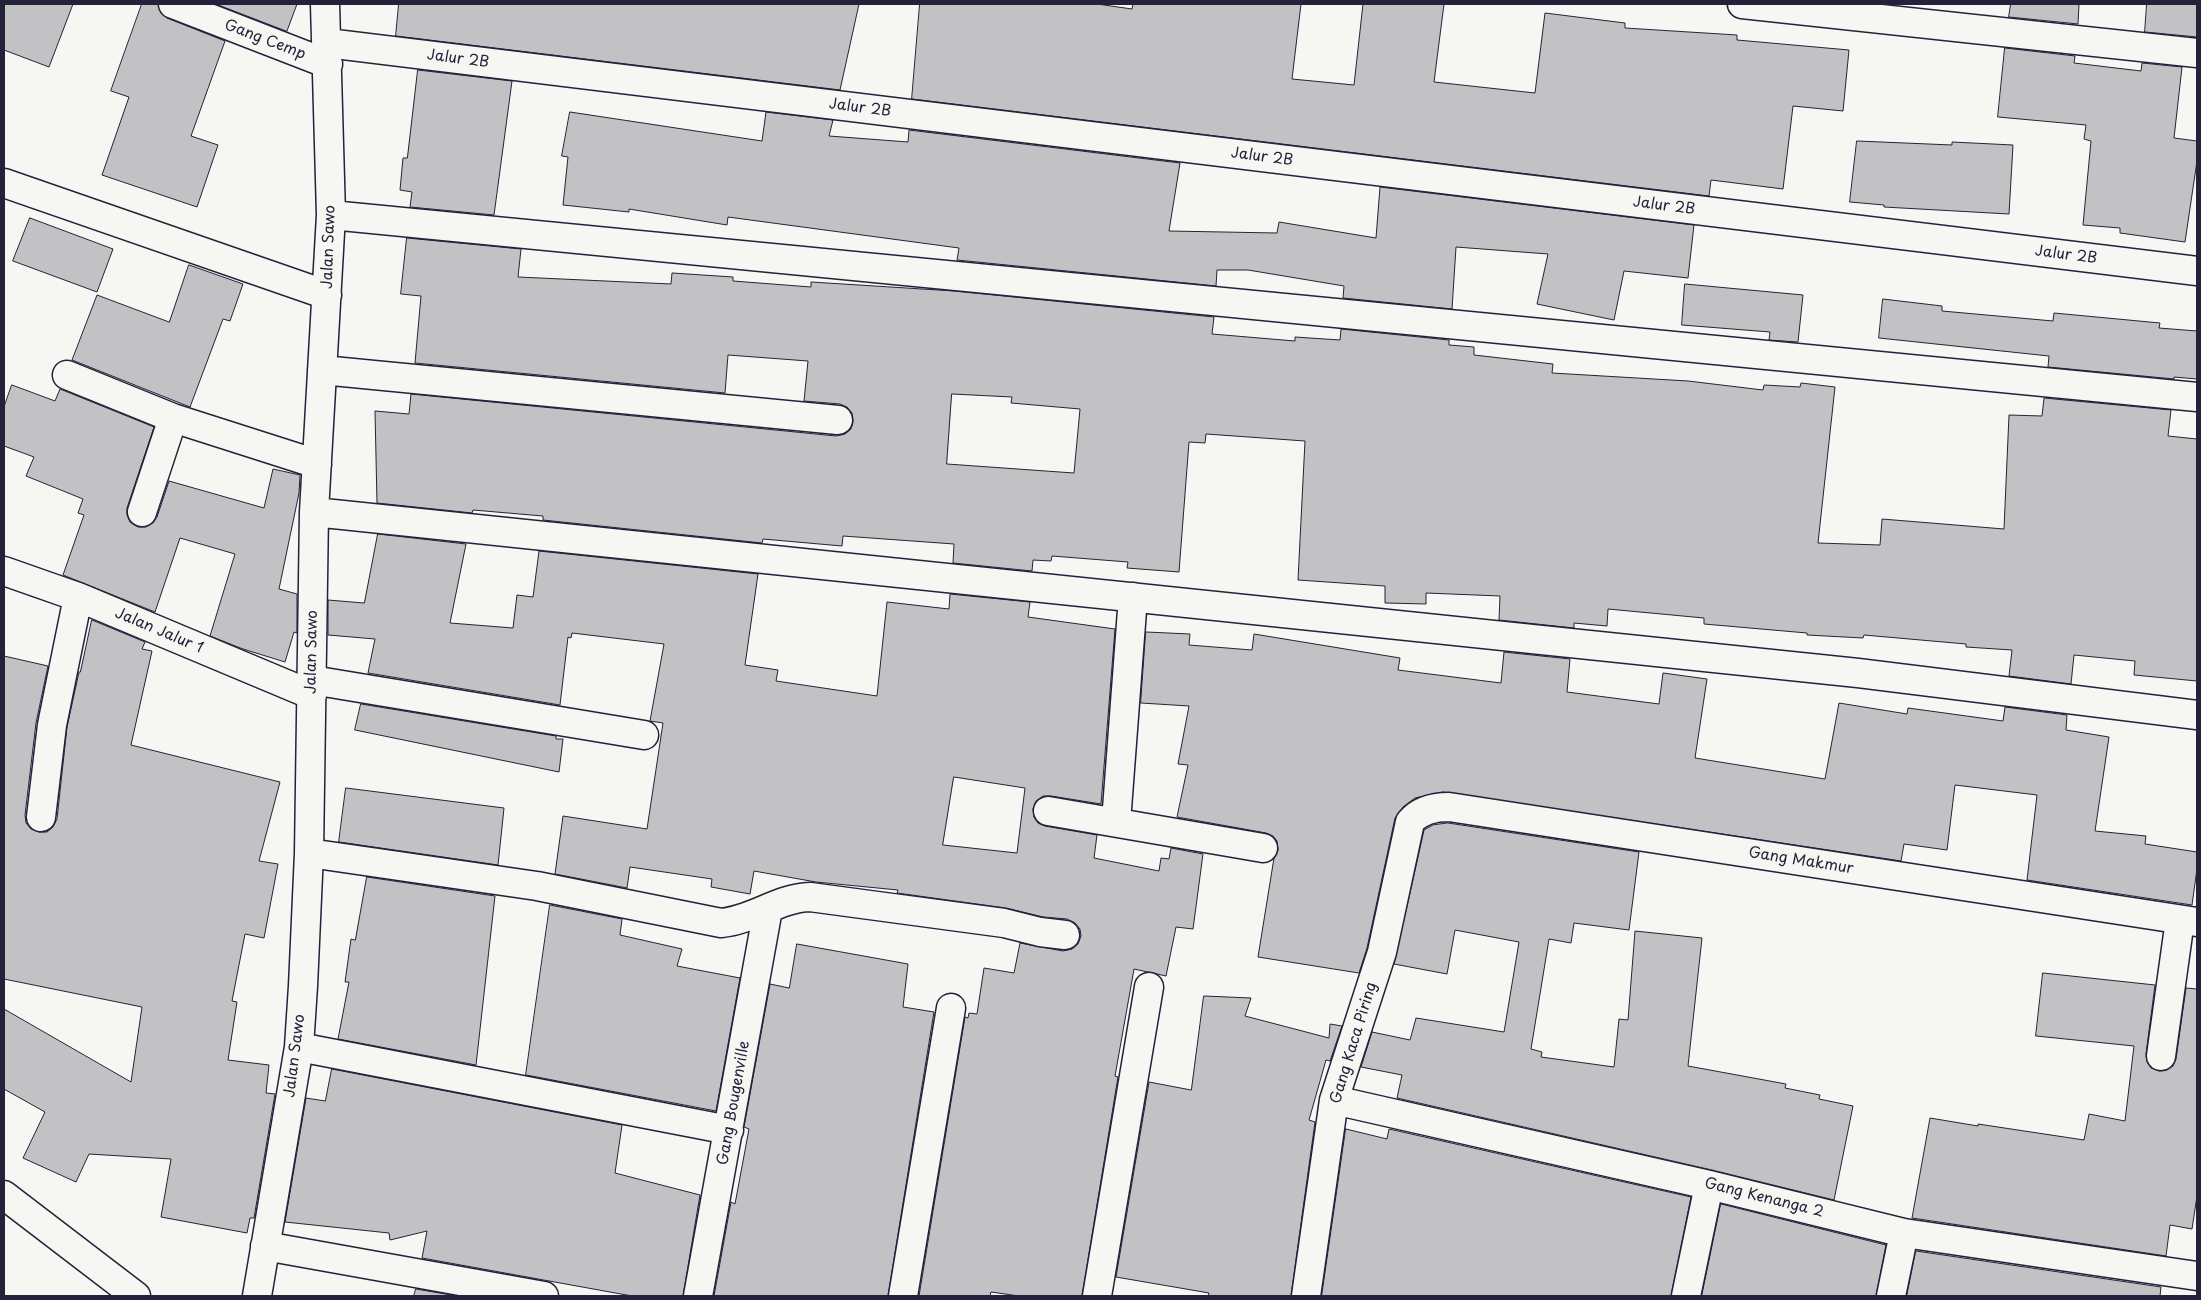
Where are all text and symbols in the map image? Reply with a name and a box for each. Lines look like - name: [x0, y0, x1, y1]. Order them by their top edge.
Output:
- street label: Gang Cemp: [222, 16, 308, 64]
- street label: Jalur 2B: [426, 46, 490, 72]
- street label: Jalur 2B: [828, 95, 892, 121]
- street label: Jalur 2B: [1230, 144, 1294, 170]
- street label: Jalur 2B: [1632, 193, 1696, 219]
- street label: Jalan Sawo: [319, 205, 339, 289]
- street label: Jalur 2B: [2034, 242, 2098, 268]
- street label: Jalan Jalur 1: [112, 604, 206, 658]
- street label: Jalan Sawo: [302, 610, 322, 694]
- street label: Gang Makmur: [1747, 844, 1855, 878]
- street label: Gang Kaca Piring: [1327, 980, 1381, 1106]
- street label: Jalan Sawo: [281, 1013, 309, 1099]
- street label: Gang Bougenville: [714, 1039, 754, 1167]
- street label: Gang Kenanga 2: [1703, 1175, 1825, 1221]

